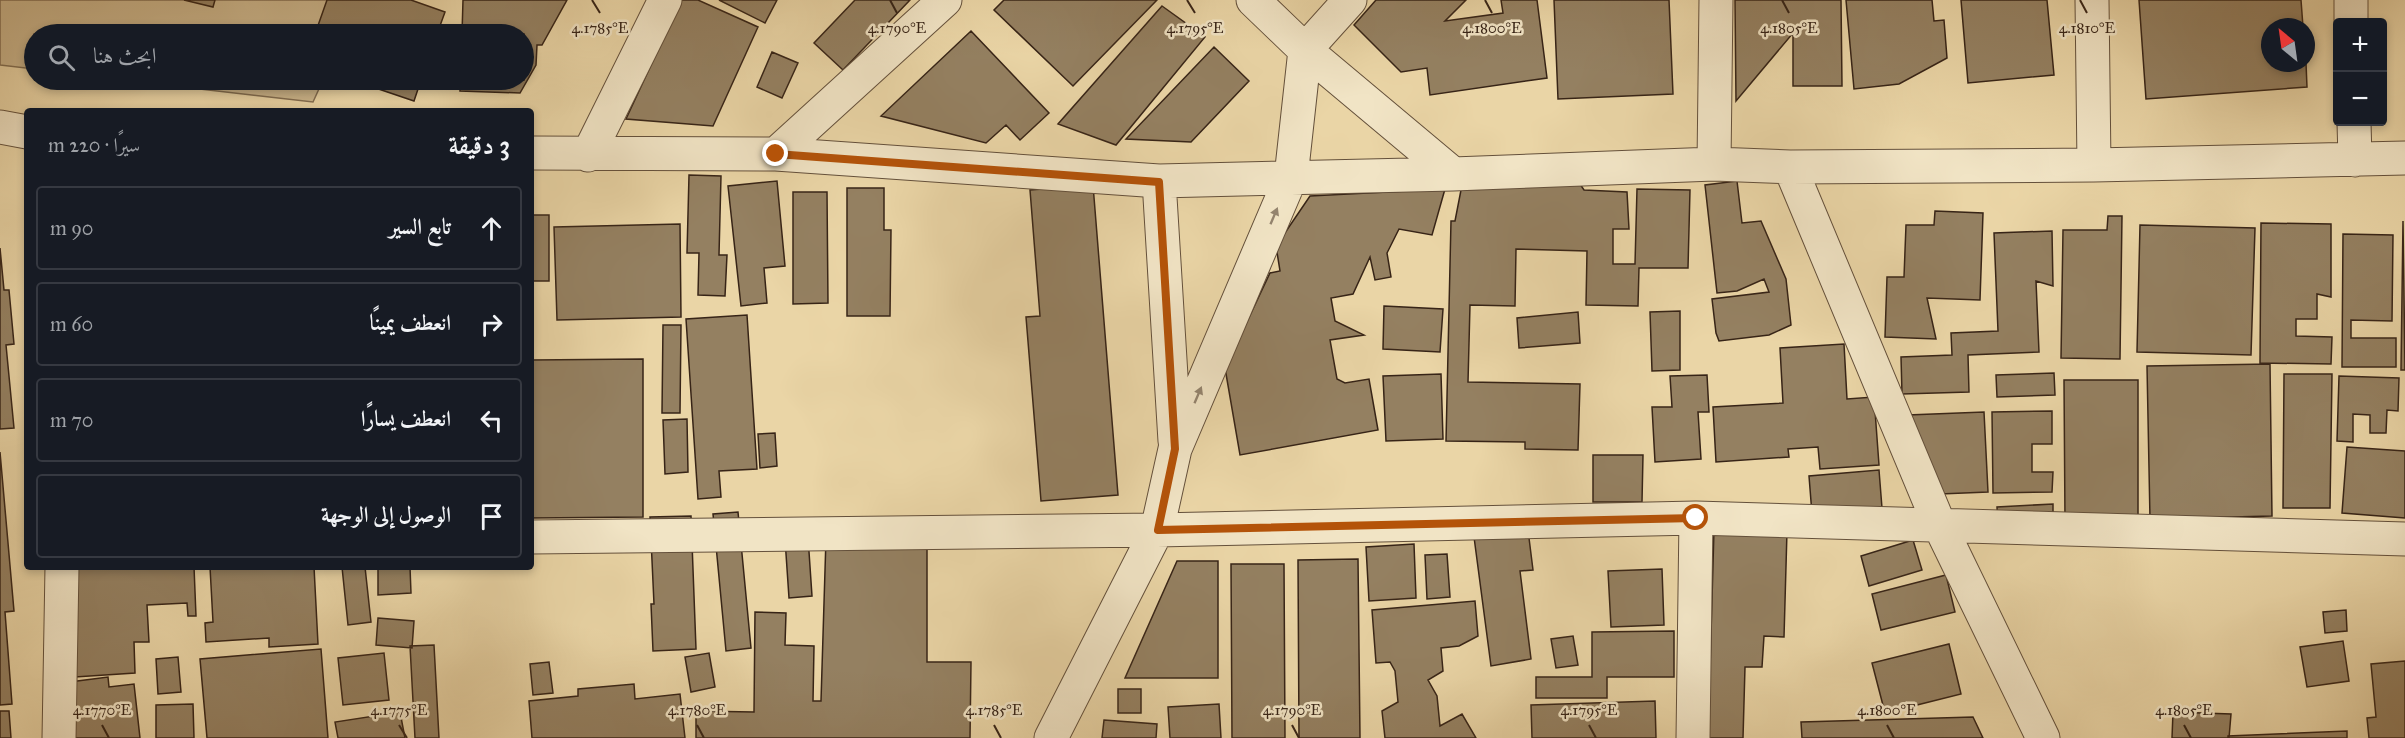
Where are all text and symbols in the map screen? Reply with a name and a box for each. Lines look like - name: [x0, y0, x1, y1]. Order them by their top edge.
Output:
- north arrow: [2261, 18, 2315, 72]
- map controls: [2333, 18, 2387, 126]
- button: +: [2333, 18, 2387, 72]
- text: 4.1785°E: [572, 19, 629, 37]
- text: 4.1790°E: [868, 19, 927, 37]
- text: 4.1795°E: [1167, 19, 1224, 37]
- text: 4.1800°E: [1462, 19, 1522, 37]
- text: 4.1805°E: [1760, 19, 1818, 37]
- text: 4.1810°E: [2059, 19, 2115, 37]
- search box: [24, 24, 534, 90]
- icon: search: [45, 41, 78, 74]
- text: ابحث هنا: [93, 42, 156, 69]
- button: −: [2333, 72, 2387, 126]
- text: 3 دقيقة: [449, 129, 510, 161]
- text: سيرًا · 220 m: [48, 133, 140, 157]
- route end: [762, 140, 788, 166]
- one-way arrow: [1270, 207, 1279, 225]
- icon: ahead: [475, 212, 508, 245]
- text: تابع السير: [389, 213, 451, 240]
- text: 90 m: [50, 216, 94, 240]
- icon: right: [475, 308, 508, 341]
- text: انعطف يمينًا: [370, 309, 451, 336]
- text: 60 m: [50, 312, 93, 336]
- one-way arrow: [1193, 386, 1203, 404]
- icon: left: [475, 404, 508, 437]
- text: انعطف يسارًا: [361, 405, 451, 432]
- text: 70 m: [50, 408, 93, 432]
- icon: arrive: [475, 500, 508, 533]
- text: الوصول إلى الوجهة: [321, 501, 451, 528]
- route start: [1682, 504, 1708, 530]
- text: 4.1770°E: [73, 701, 132, 719]
- text: 4.1775°E: [371, 701, 428, 719]
- text: 4.1780°E: [668, 701, 727, 719]
- text: 4.1785°E: [966, 701, 1023, 719]
- text: 4.1790°E: [1263, 701, 1322, 719]
- text: 4.1795°E: [1561, 701, 1618, 719]
- text: 4.1800°E: [1857, 701, 1917, 719]
- text: 4.1805°E: [2155, 701, 2213, 719]

